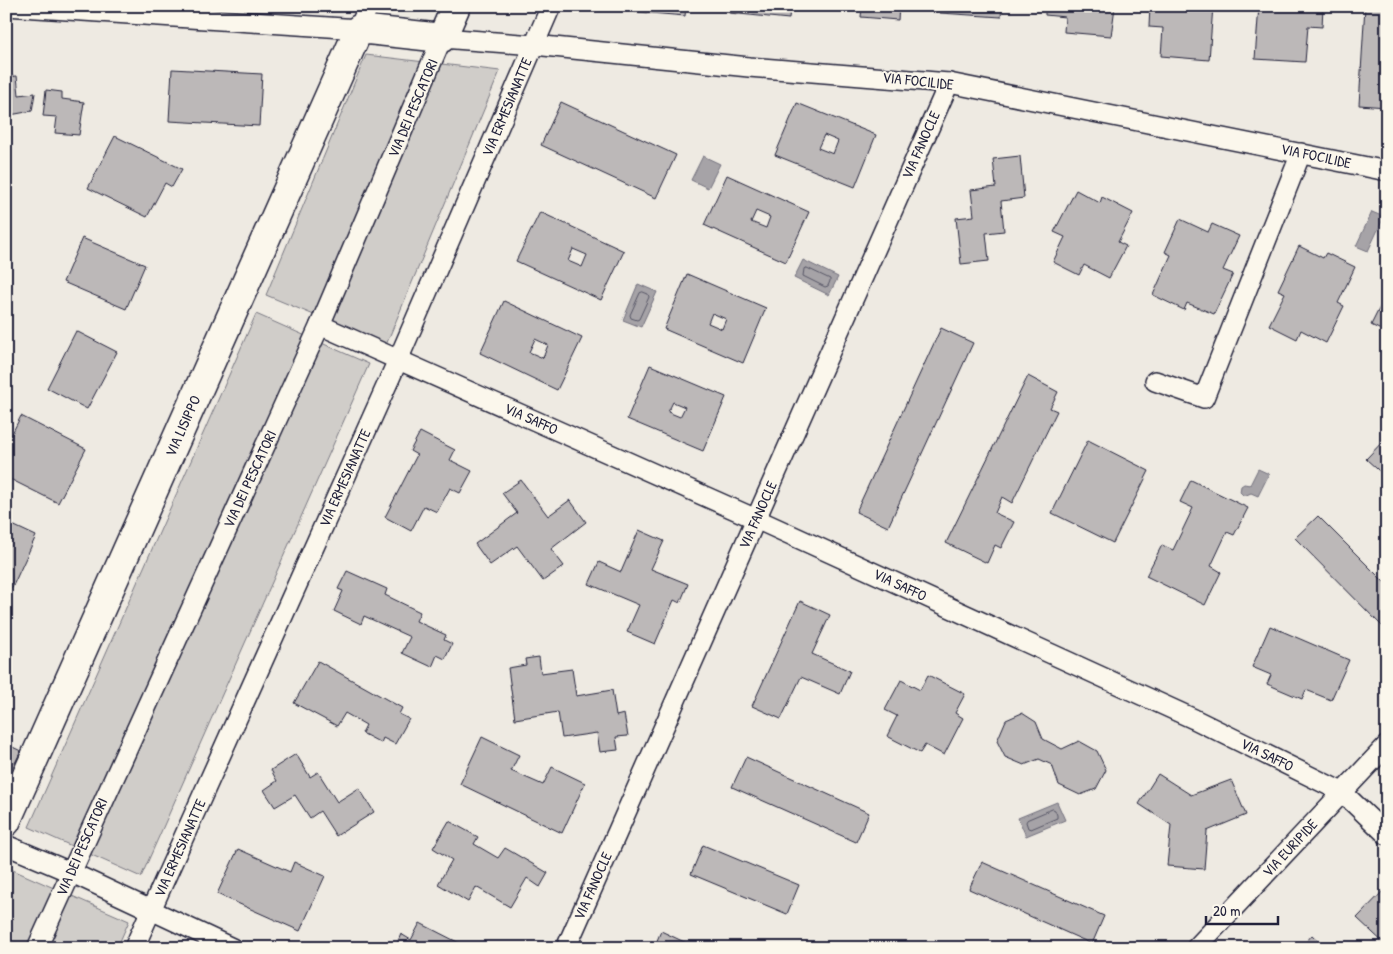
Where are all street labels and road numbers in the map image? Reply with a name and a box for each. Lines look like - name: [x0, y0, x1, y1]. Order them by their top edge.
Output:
- street label: VIA ERMESIANATTE: [476, 54, 537, 159]
- street label: VIA DEI PESCATORI: [382, 55, 443, 160]
- street label: VIA FOCILIDE: [882, 66, 955, 95]
- street label: VIA FANOCLE: [896, 107, 945, 182]
- street label: VIA FOCILIDE: [1279, 138, 1354, 173]
- street label: VIA LISIPPO: [160, 392, 205, 460]
- street label: VIA SAFFO: [501, 397, 561, 440]
- street label: VIA ERMESIANATTE: [314, 425, 376, 530]
- street label: VIA DEI PESCATORI: [218, 427, 281, 531]
- street label: VIA FANOCLE: [733, 477, 782, 552]
- street label: VIA SAFFO: [870, 563, 930, 606]
- street label: VIA SAFFO: [1237, 733, 1297, 776]
- street label: VIA DEI PESCATORI: [51, 794, 113, 899]
- street label: VIA ERMESIANATTE: [149, 795, 211, 900]
- street label: VIA EURIPIDE: [1257, 814, 1322, 881]
- street label: VIA FANOCLE: [568, 848, 617, 923]

